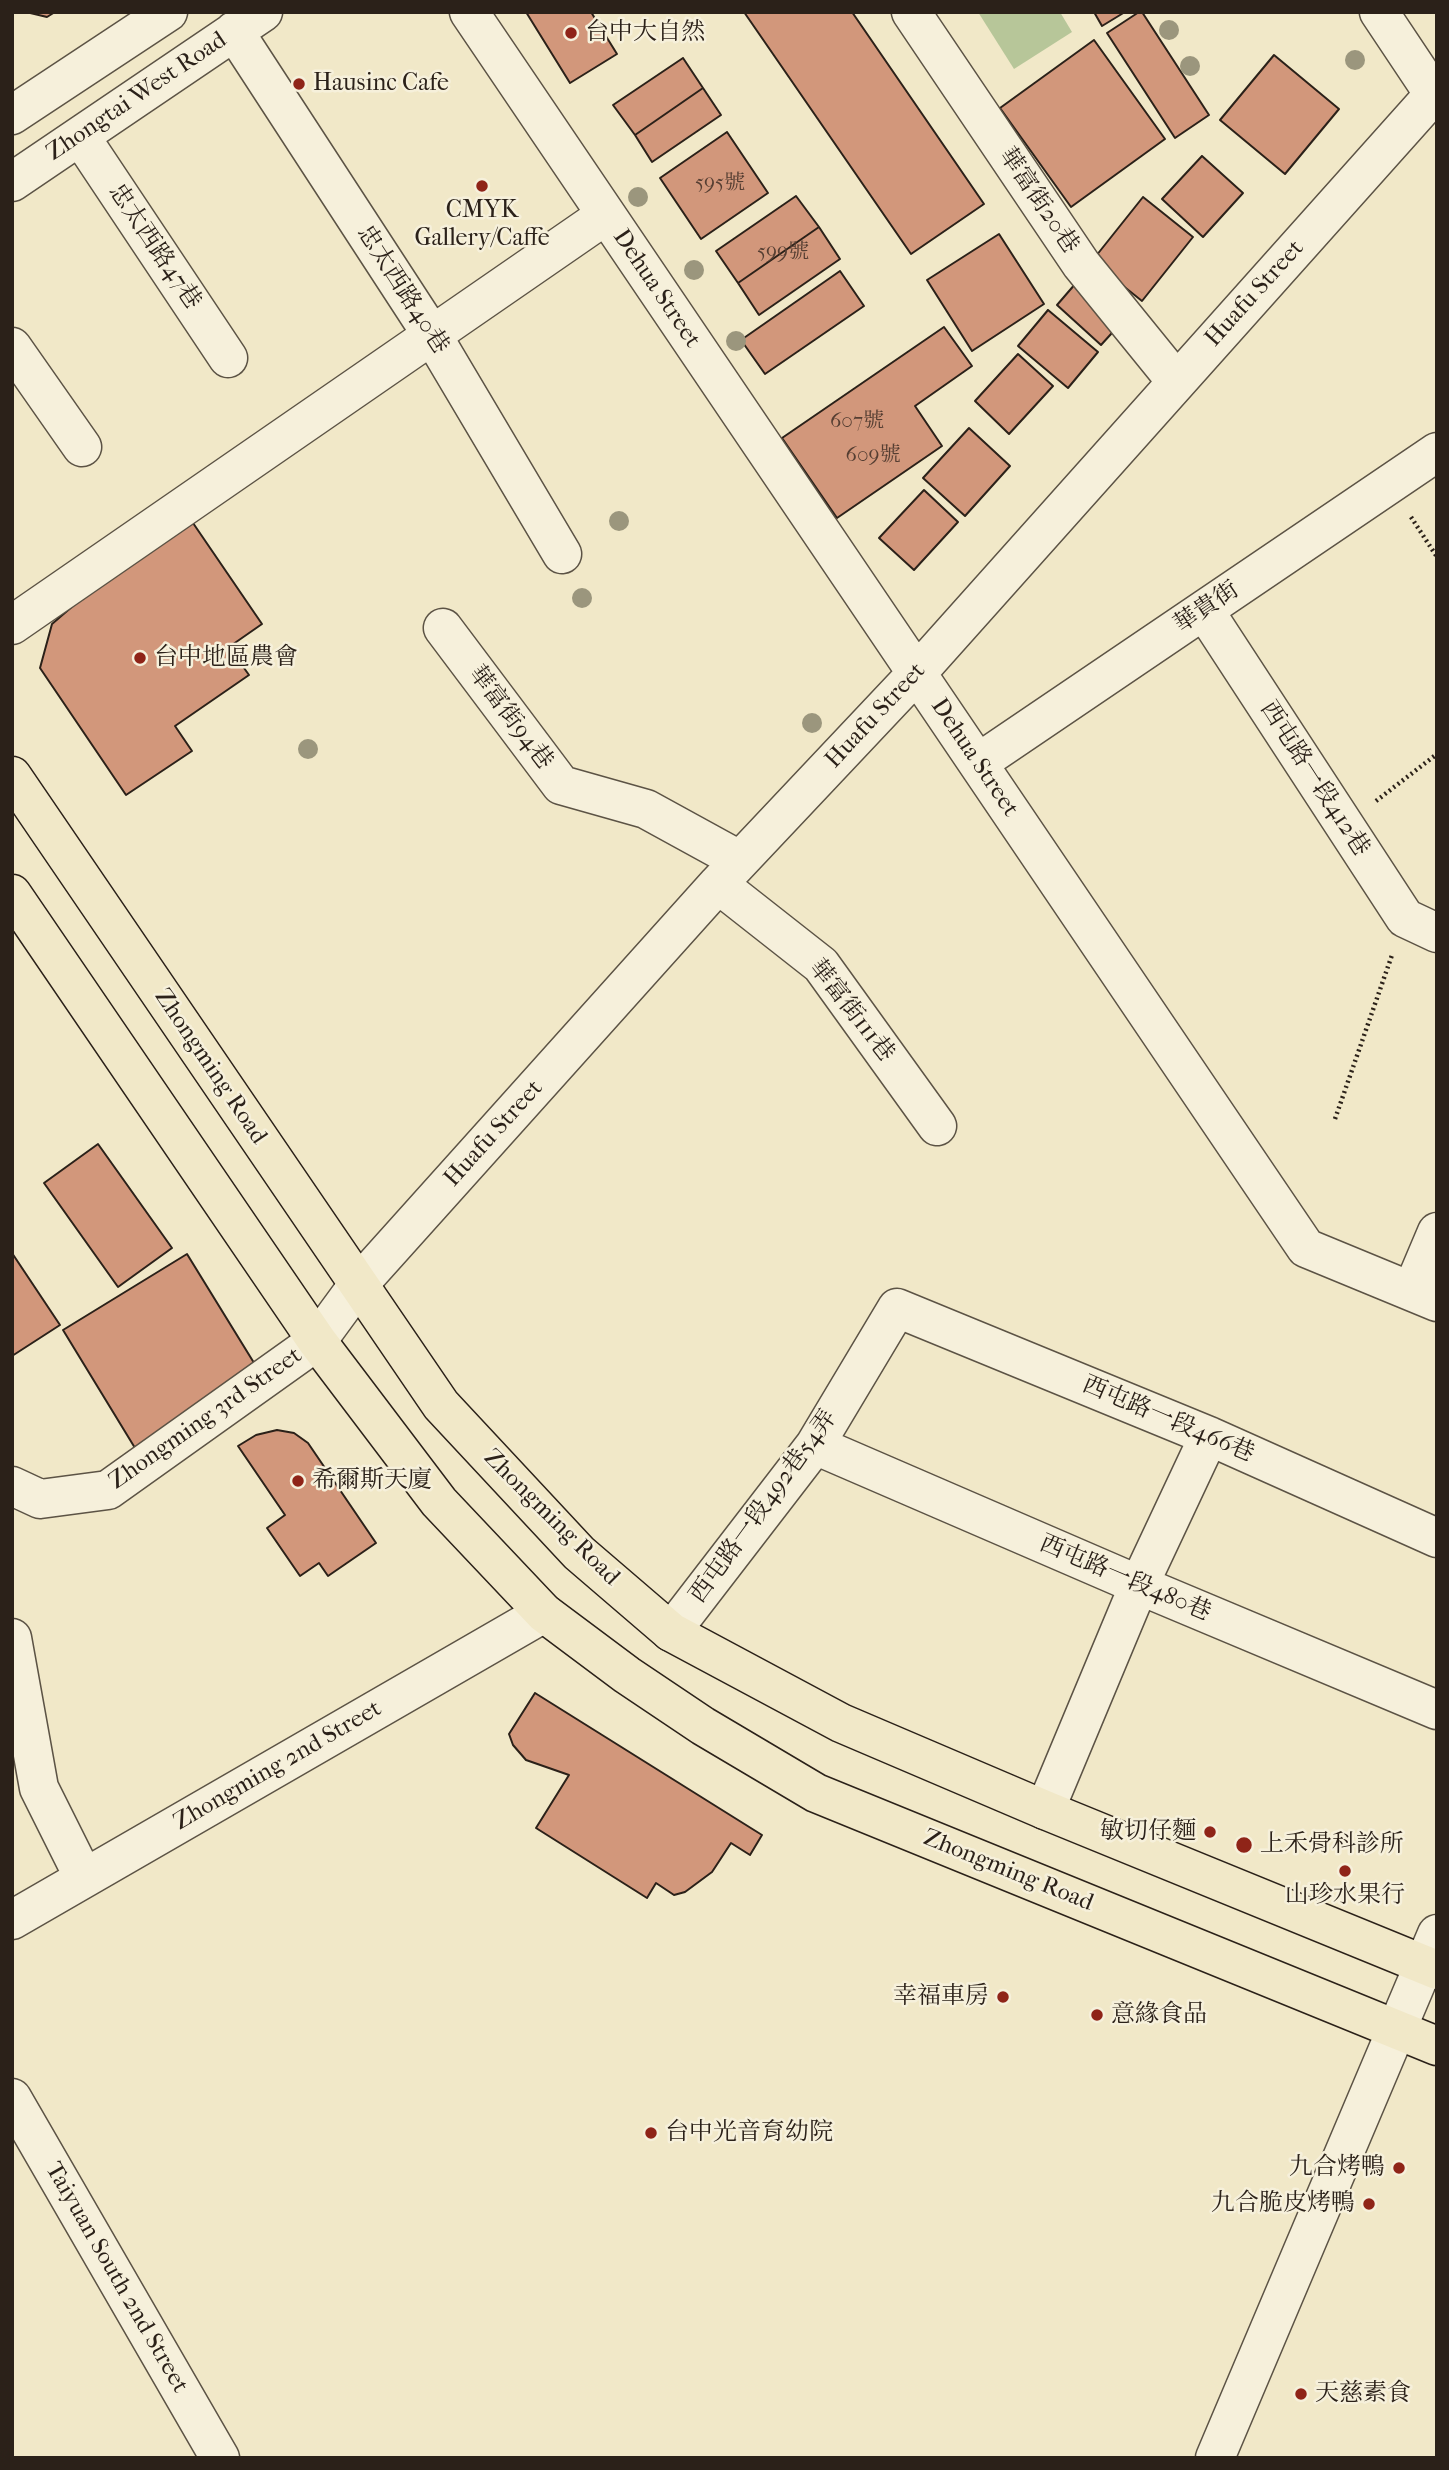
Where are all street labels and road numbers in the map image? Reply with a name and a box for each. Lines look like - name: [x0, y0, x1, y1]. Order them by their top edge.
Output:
- street label: Zhongtai West Road: [42, 26, 232, 168]
- street label: 華富街20巷: [992, 143, 1084, 259]
- street label: 忠太西路47巷: [102, 179, 206, 315]
- street label: 忠太西路40巷: [350, 220, 454, 360]
- street label: Dehua Street: [606, 224, 706, 354]
- street label: Huafu Street: [1200, 235, 1310, 353]
- street label: 華貴街: [1169, 576, 1245, 640]
- street label: Huafu Street: [820, 657, 932, 775]
- street label: 華富街94巷: [462, 660, 558, 776]
- street label: Dehua Street: [924, 693, 1024, 823]
- street label: 西屯路一段412巷: [1253, 696, 1375, 862]
- street label: 華富街111巷: [802, 954, 900, 1068]
- street label: Zhongming Road: [148, 984, 272, 1150]
- street label: Huafu Street: [439, 1075, 549, 1193]
- street label: Zhongming 3rd Street: [104, 1342, 308, 1496]
- street label: 西屯路一段466巷: [1078, 1371, 1258, 1469]
- street label: 西屯路一段492巷54弄: [684, 1405, 844, 1609]
- street label: Zhongming Road: [477, 1444, 625, 1592]
- street label: 西屯路一段480巷: [1035, 1530, 1215, 1628]
- street label: Zhongming 2nd Street: [169, 1695, 387, 1837]
- street label: Zhongming Road: [919, 1824, 1097, 1918]
- street label: Taiyuan South 2nd Street: [38, 2158, 194, 2398]

